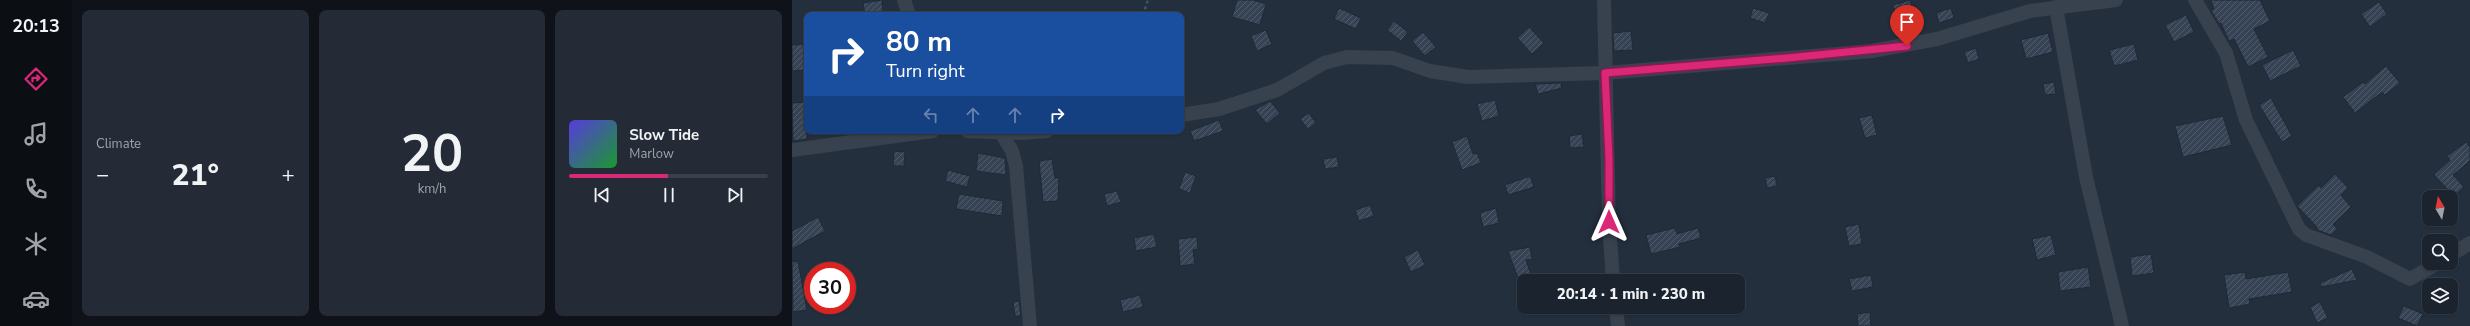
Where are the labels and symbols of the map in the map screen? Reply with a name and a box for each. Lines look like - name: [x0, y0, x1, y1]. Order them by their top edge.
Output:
- pin: [1890, 5, 1924, 46]
- north arrow: [2422, 190, 2458, 226]
- position arrow: [1588, 201, 1630, 243]
- speed limit sign: 30: [804, 262, 856, 314]

